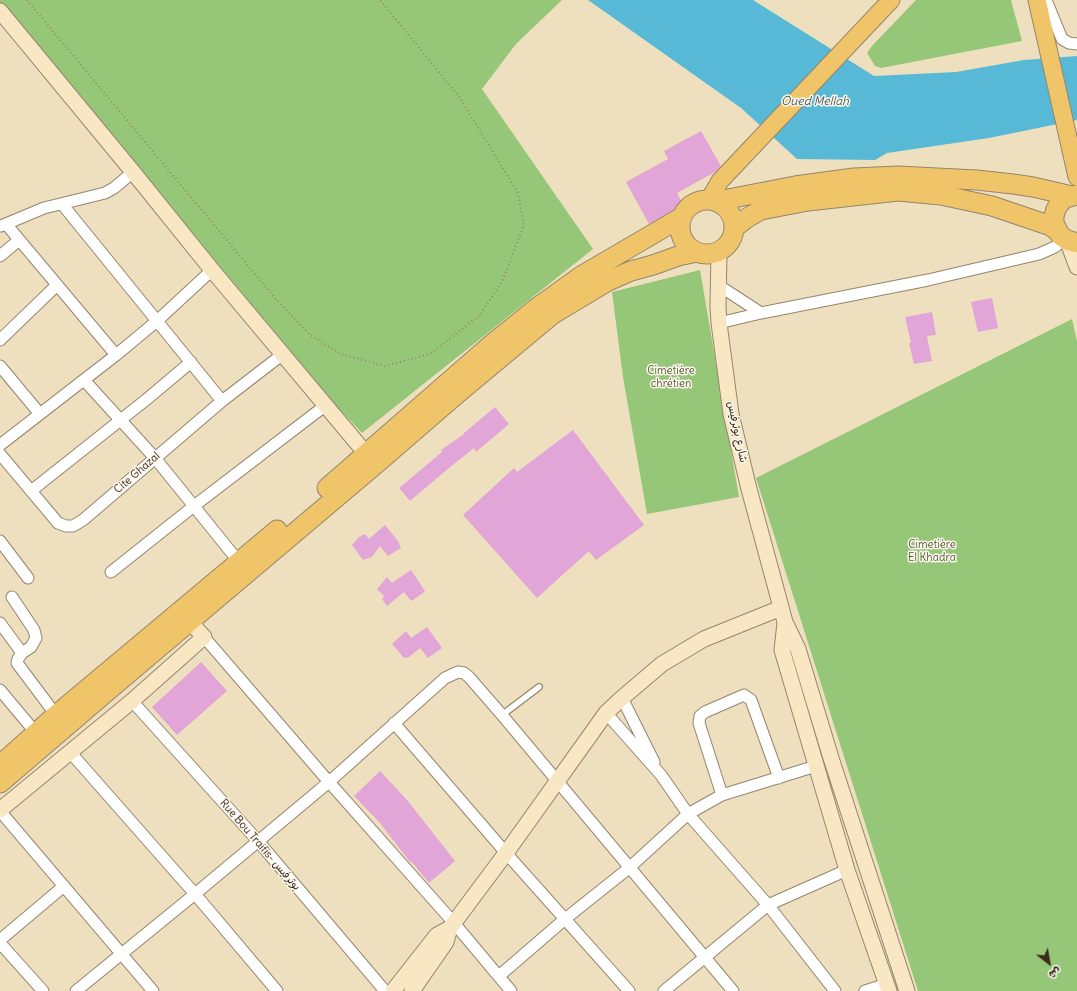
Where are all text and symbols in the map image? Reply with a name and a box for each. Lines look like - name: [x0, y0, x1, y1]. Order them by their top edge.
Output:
- water label: Oued Mellah: [781, 95, 849, 109]
- park label: Cimetière chrétien: [647, 364, 695, 390]
- street label: شارع بوترفيس: [724, 400, 750, 464]
- street label: Cite Ghazal: [111, 450, 163, 496]
- park label: Cimetière El Khadra: [908, 538, 956, 564]
- street label: Rue Bou Traifis- بوترفيس: [217, 797, 303, 893]
- north arrow: [1029, 943, 1069, 983]
- text: ش: [1046, 964, 1064, 982]

